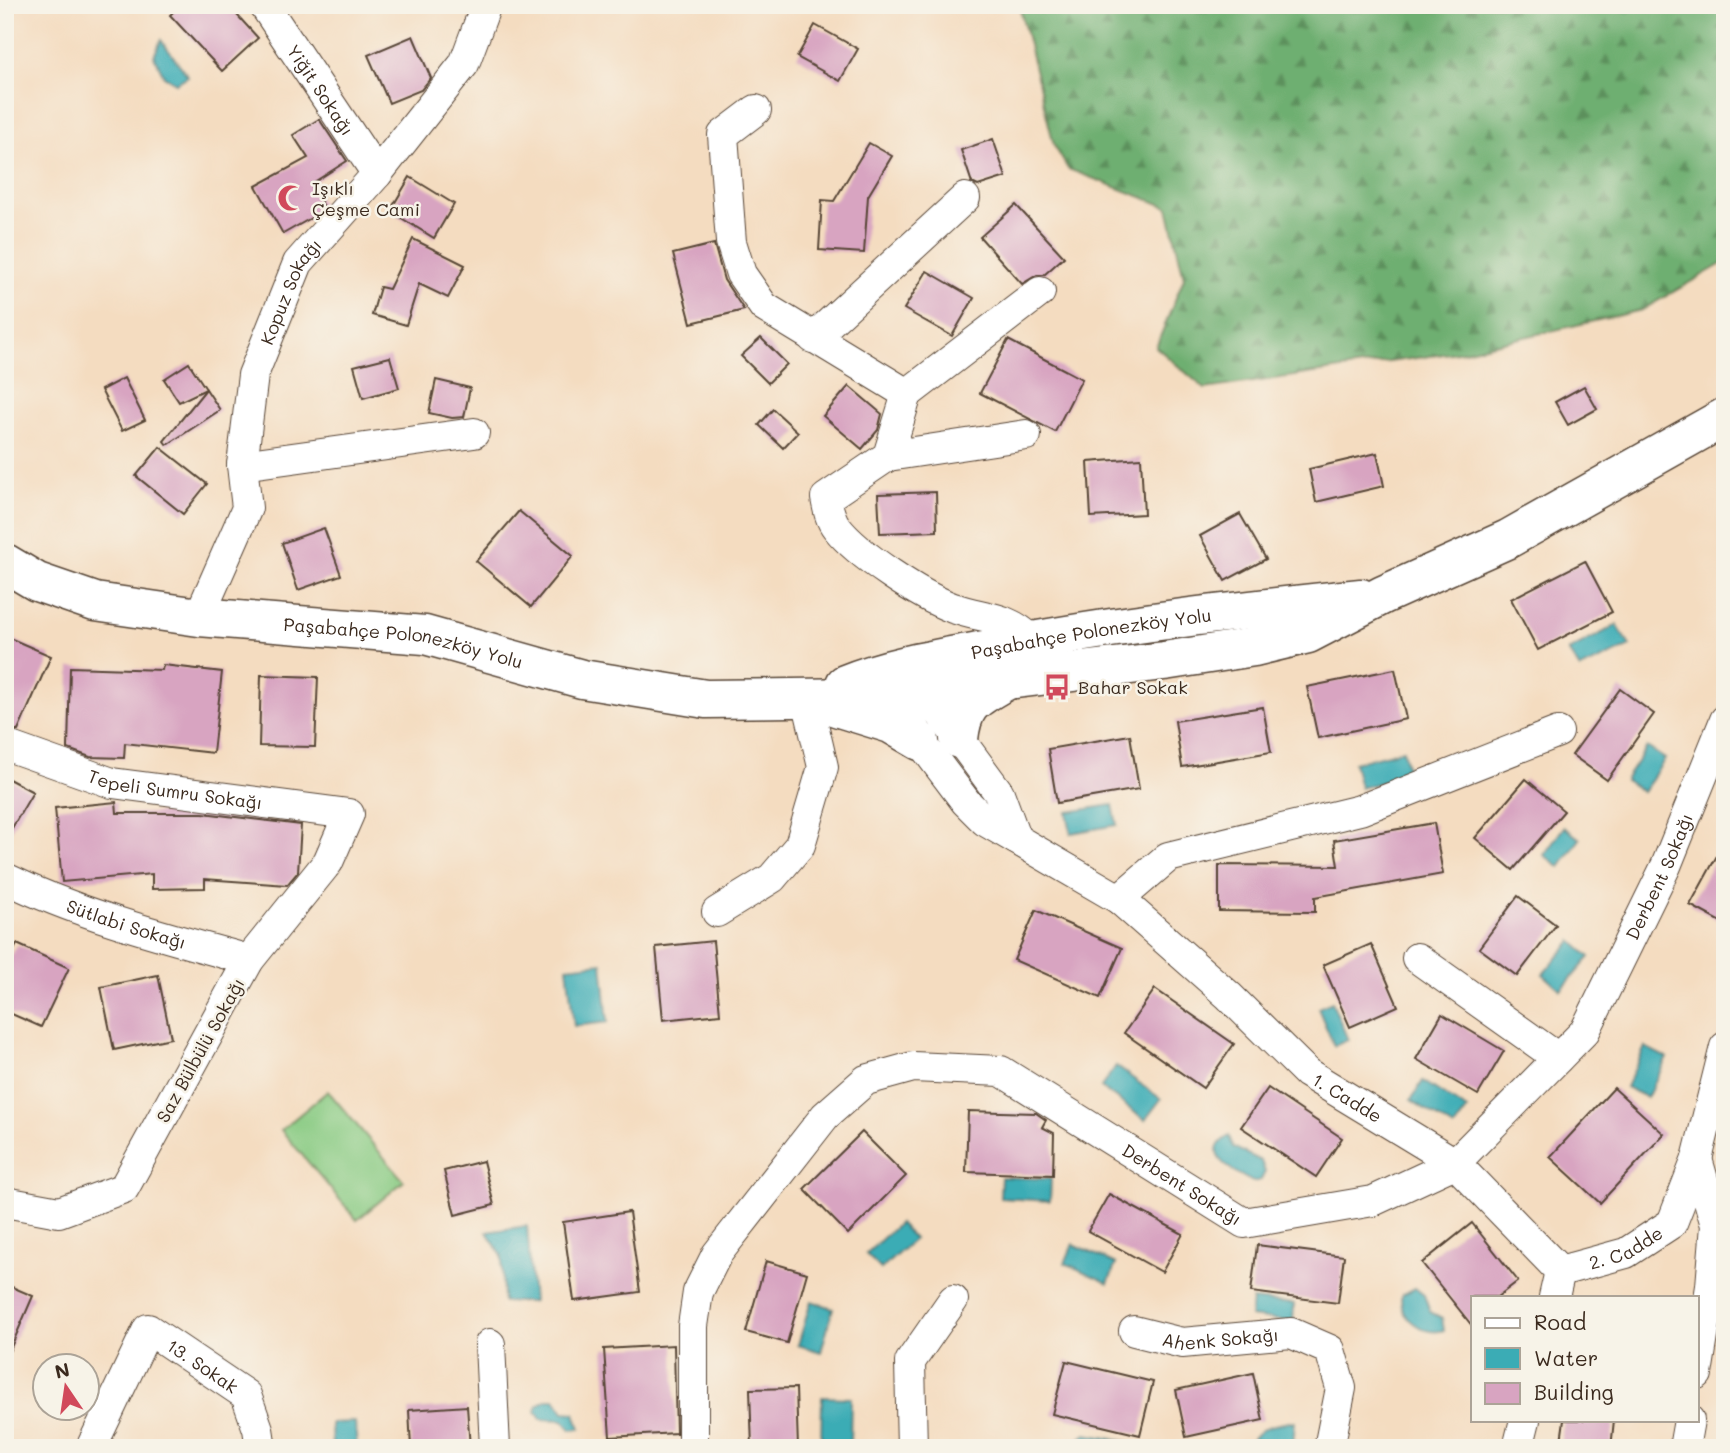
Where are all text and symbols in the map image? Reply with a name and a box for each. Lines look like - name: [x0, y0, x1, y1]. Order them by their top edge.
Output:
- street label: Yiğit Sokağı: [282, 40, 360, 140]
- place label: Işıklı Çeşme Cami: [312, 176, 420, 221]
- mosque icon: Işıklı Çeşme Cami: [276, 183, 306, 213]
- street label: Kopuz Sokağı: [255, 233, 326, 348]
- street label: Paşabahçe Polonezköy Yolu: [969, 603, 1213, 664]
- street label: Paşabahçe Polonezköy Yolu: [283, 612, 526, 674]
- bus stop icon: Bahar Sokak: [1042, 672, 1072, 702]
- place label: Bahar Sokak: [1078, 675, 1188, 699]
- street label: Tepeli Sumru Sokağı: [85, 763, 264, 815]
- street label: Derbent Sokağı: [1620, 810, 1698, 944]
- street label: Sütlabi Sokağı: [63, 894, 189, 954]
- street label: Saz Bülbülü Sokağı: [150, 973, 250, 1127]
- street label: 1. Cadde: [1308, 1067, 1387, 1128]
- street label: Derbent Sokağı: [1118, 1138, 1246, 1231]
- street label: 2. Cadde: [1586, 1220, 1667, 1275]
- legend: [1471, 1296, 1698, 1422]
- text: Road: [1534, 1308, 1586, 1335]
- street label: Ahenk Sokağı: [1160, 1322, 1280, 1355]
- street label: 13. Sokak: [163, 1333, 243, 1398]
- text: Water: [1534, 1344, 1598, 1371]
- north arrow: [32, 1352, 102, 1422]
- text: N: [52, 1356, 72, 1384]
- text: Building: [1534, 1378, 1614, 1405]

